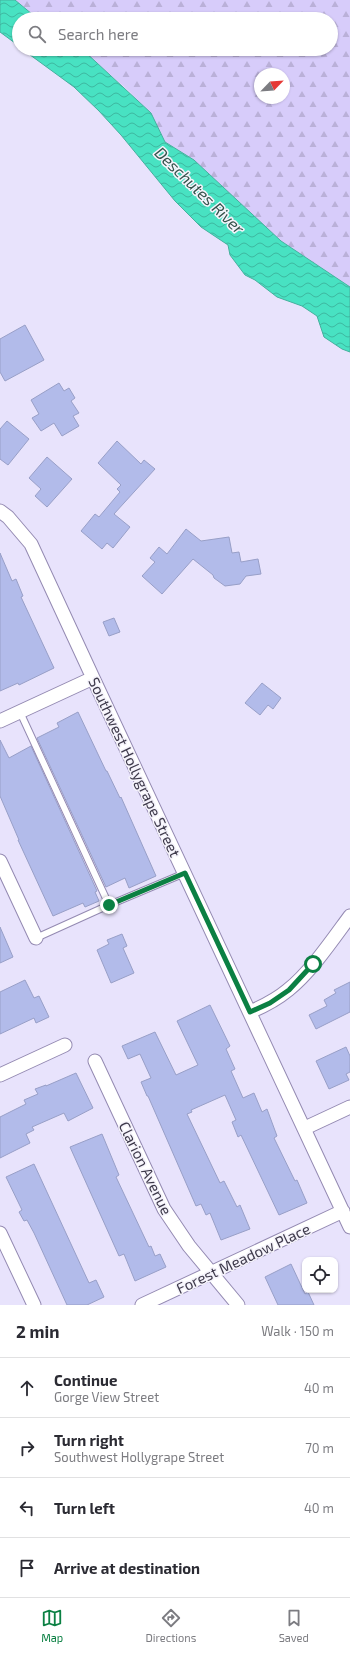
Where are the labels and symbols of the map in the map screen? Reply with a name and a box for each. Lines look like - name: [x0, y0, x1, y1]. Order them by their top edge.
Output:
- north arrow: [254, 68, 290, 104]
- water label: Deschutes River: [151, 143, 249, 238]
- street label: Southwest Hollygrape Street: [85, 674, 185, 860]
- route end: [100, 896, 118, 914]
- route start: [304, 955, 322, 973]
- street label: Clarion Avenue: [116, 1118, 176, 1218]
- street label: Forest Meadow Place: [173, 1219, 313, 1297]

